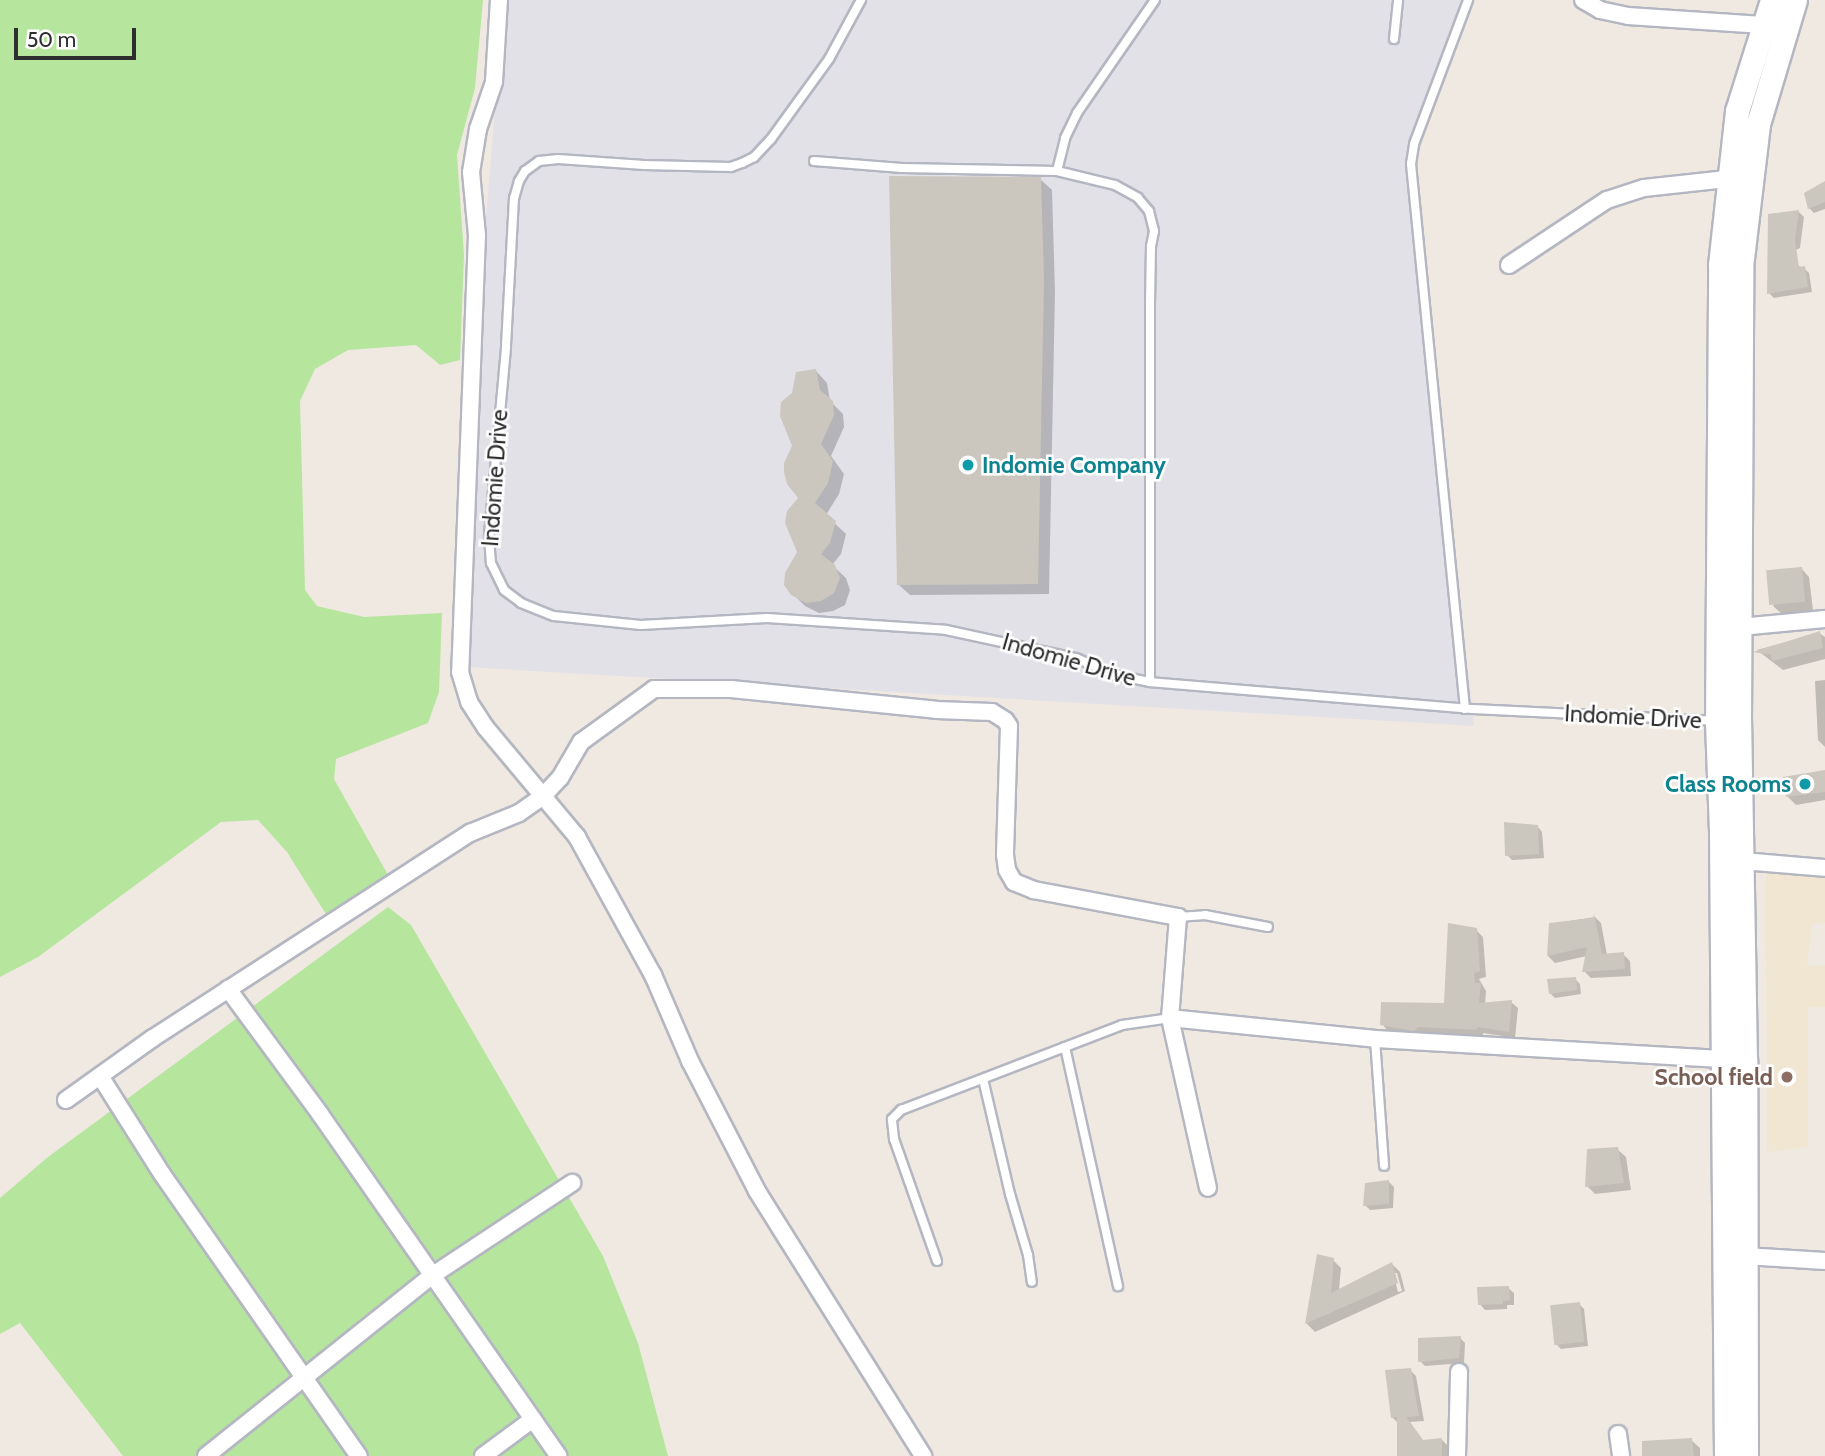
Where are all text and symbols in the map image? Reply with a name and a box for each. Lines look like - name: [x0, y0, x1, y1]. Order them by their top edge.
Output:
- scale bar: [18, 14, 140, 58]
- text: 50 m: [27, 27, 76, 52]
- street label: Indomie Drive: [476, 408, 514, 548]
- place label: Indomie Company: [982, 451, 1166, 479]
- marker: Indomie Company: [960, 457, 976, 473]
- street label: Indomie Drive: [999, 628, 1139, 692]
- street label: Indomie Drive: [1564, 700, 1702, 734]
- place label: Class Rooms: [1665, 770, 1791, 798]
- marker: Class Rooms: [1797, 776, 1813, 792]
- place label: School field: [1655, 1063, 1773, 1091]
- marker: School field: [1779, 1069, 1795, 1085]

